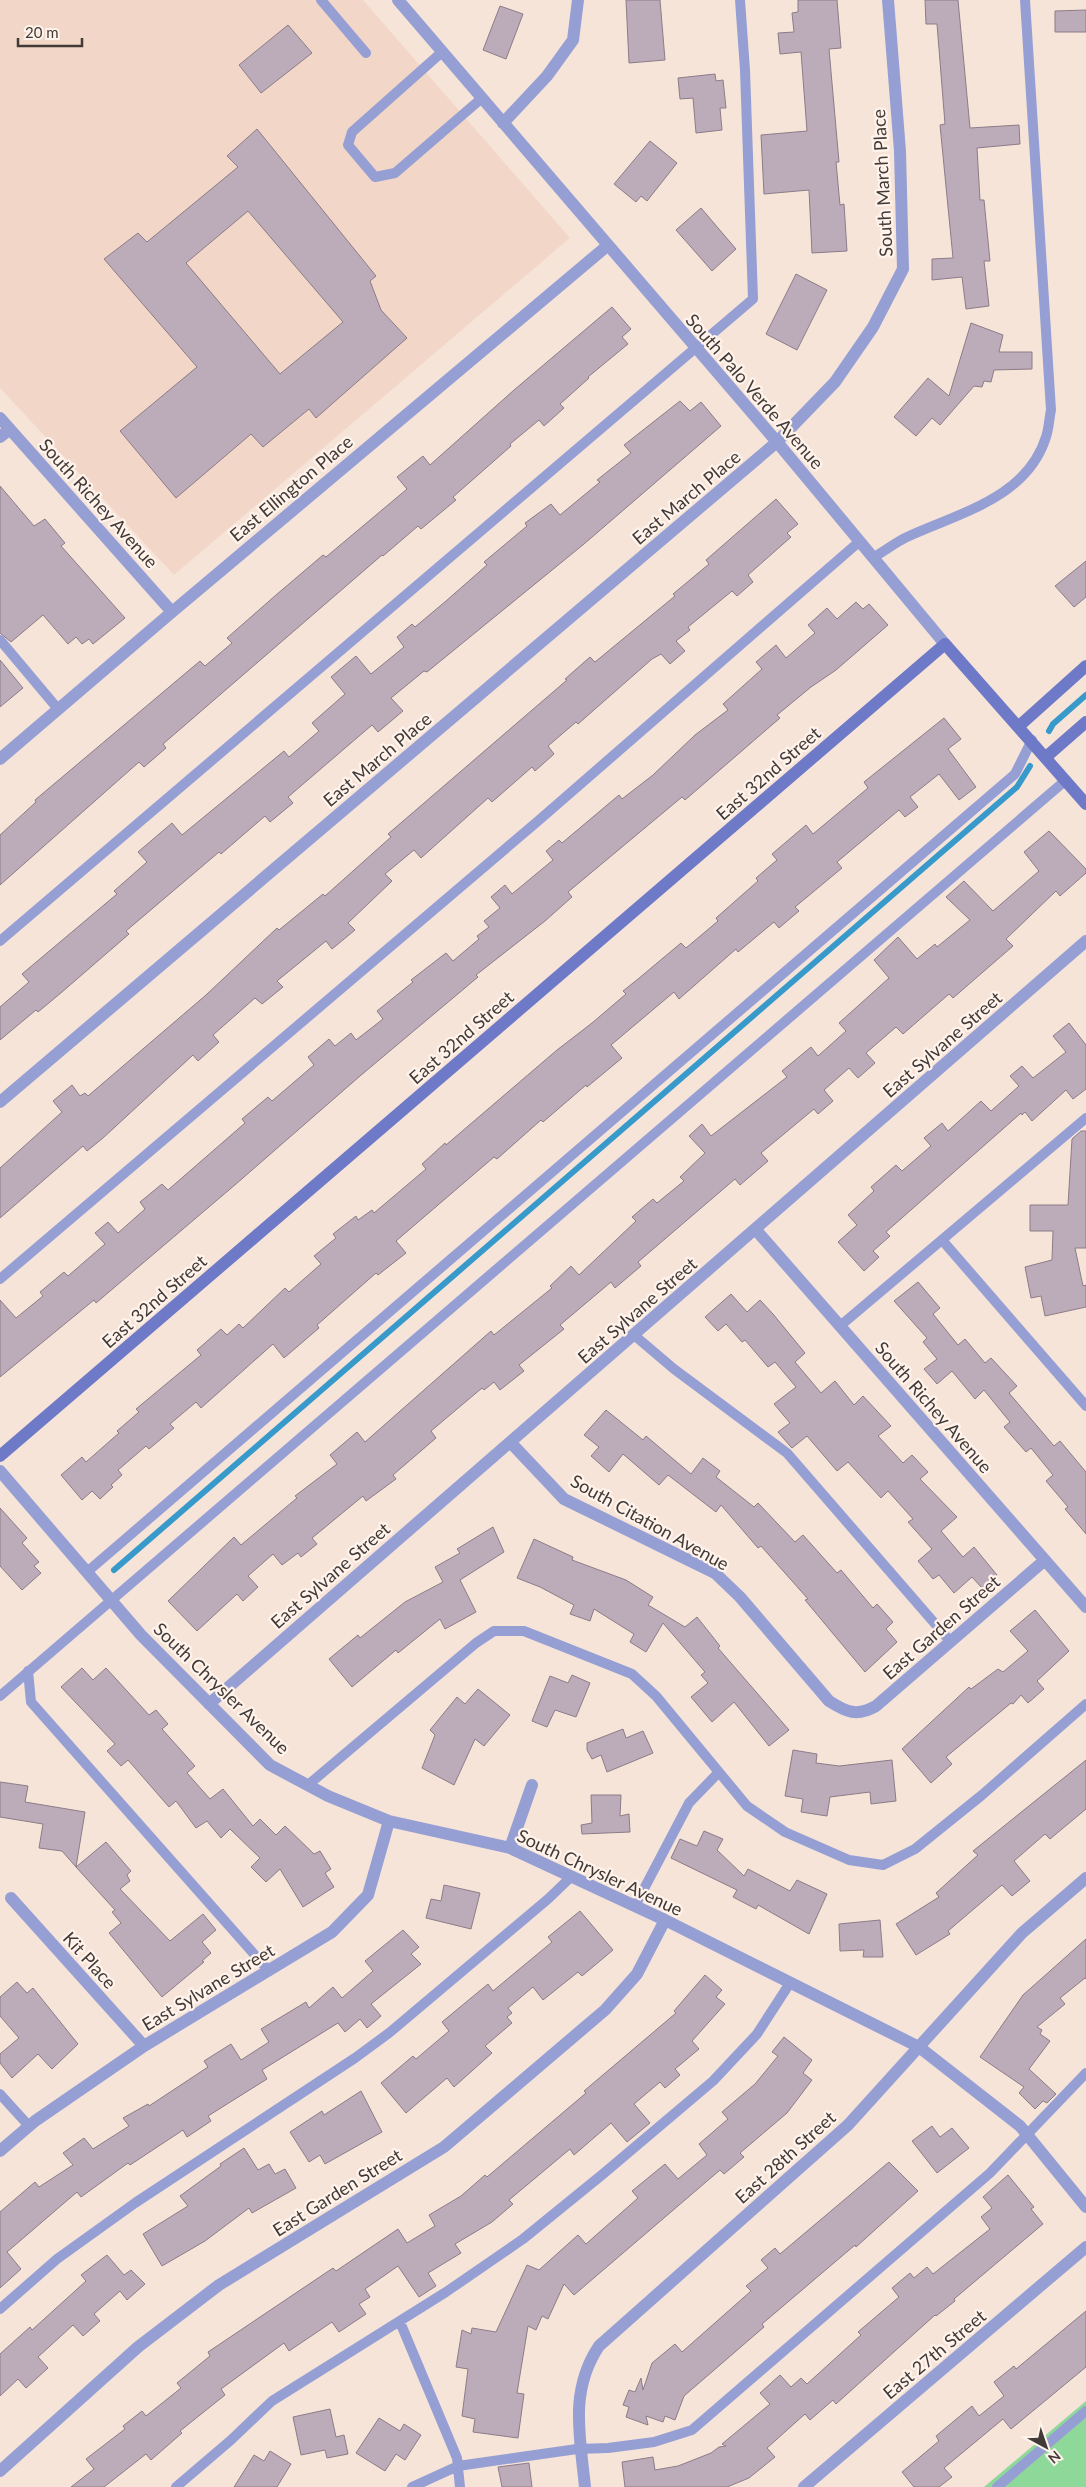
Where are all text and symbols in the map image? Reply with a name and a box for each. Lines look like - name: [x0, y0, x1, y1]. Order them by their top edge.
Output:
- scale bar: [18, 15, 81, 47]
- text: 20 m: [25, 23, 59, 41]
- street label: South March Place: [867, 109, 897, 257]
- street label: South Palo Verde Avenue: [682, 309, 828, 473]
- street label: East Ellington Place: [225, 430, 357, 546]
- street label: South Richey Avenue: [35, 434, 163, 572]
- street label: East March Place: [627, 445, 745, 549]
- street label: East March Place: [318, 707, 436, 811]
- street label: East 32nd Street: [711, 721, 825, 824]
- street label: East 32nd Street: [404, 985, 518, 1088]
- street label: East Sylvane Street: [878, 986, 1006, 1102]
- street label: East 32nd Street: [97, 1249, 211, 1352]
- street label: East Sylvane Street: [573, 1252, 701, 1368]
- street label: South Richey Avenue: [871, 1337, 997, 1477]
- street label: South Citation Avenue: [567, 1469, 733, 1575]
- street label: East Sylvane Street: [266, 1517, 394, 1633]
- street label: East Garden Street: [878, 1570, 1004, 1684]
- street label: South Chrysler Avenue: [150, 1618, 294, 1758]
- street label: South Chrysler Avenue: [514, 1824, 686, 1920]
- street label: Kit Place: [59, 1927, 121, 1993]
- street label: East Sylvane Street: [138, 1939, 279, 2035]
- street label: East 28th Street: [730, 2106, 840, 2208]
- street label: East Garden Street: [268, 2143, 406, 2241]
- street label: East 27th Street: [878, 2304, 990, 2403]
- north arrow: [1021, 2422, 1071, 2472]
- text: N: [1045, 2447, 1064, 2467]

